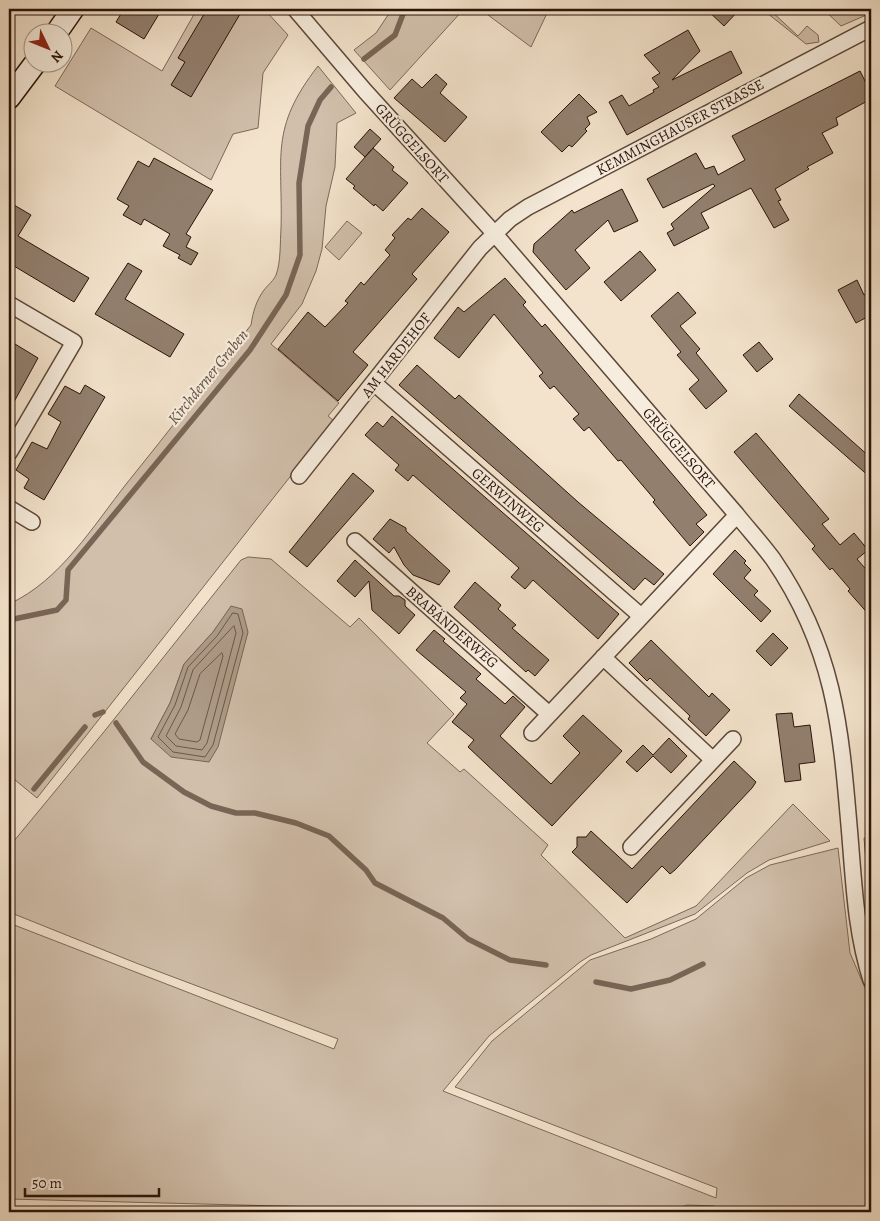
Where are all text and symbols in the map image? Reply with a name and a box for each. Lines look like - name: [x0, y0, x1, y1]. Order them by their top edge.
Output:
- north arrow: [22, 22, 72, 72]
- text: N: [47, 46, 68, 67]
- street label: KEMMINGHAUSER STRASSE: [592, 74, 768, 180]
- street label: GRÜGGELSORT: [371, 99, 454, 188]
- street label: AM HARDEHOF: [356, 308, 436, 402]
- water label: Kirchderner Graben: [163, 325, 253, 429]
- street label: GRÜGGELSORT: [638, 403, 720, 493]
- street label: GERWINWEG: [467, 463, 549, 537]
- street label: BRABÄNDERWEG: [402, 581, 502, 673]
- scale bar: [25, 1166, 159, 1198]
- text: 50 m: [32, 1173, 62, 1193]

